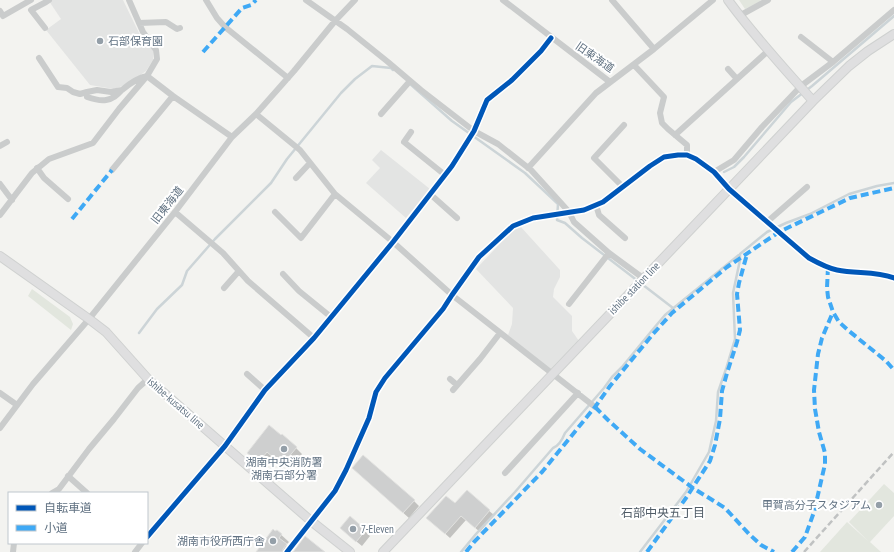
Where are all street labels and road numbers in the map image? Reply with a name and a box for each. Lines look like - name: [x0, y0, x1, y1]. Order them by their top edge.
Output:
- street label: 旧東海道: [573, 39, 617, 75]
- street label: 旧東海道: [148, 183, 186, 227]
- street label: ishibe station line: [605, 258, 663, 317]
- street label: ishibe-kusatsu line: [145, 374, 208, 432]

